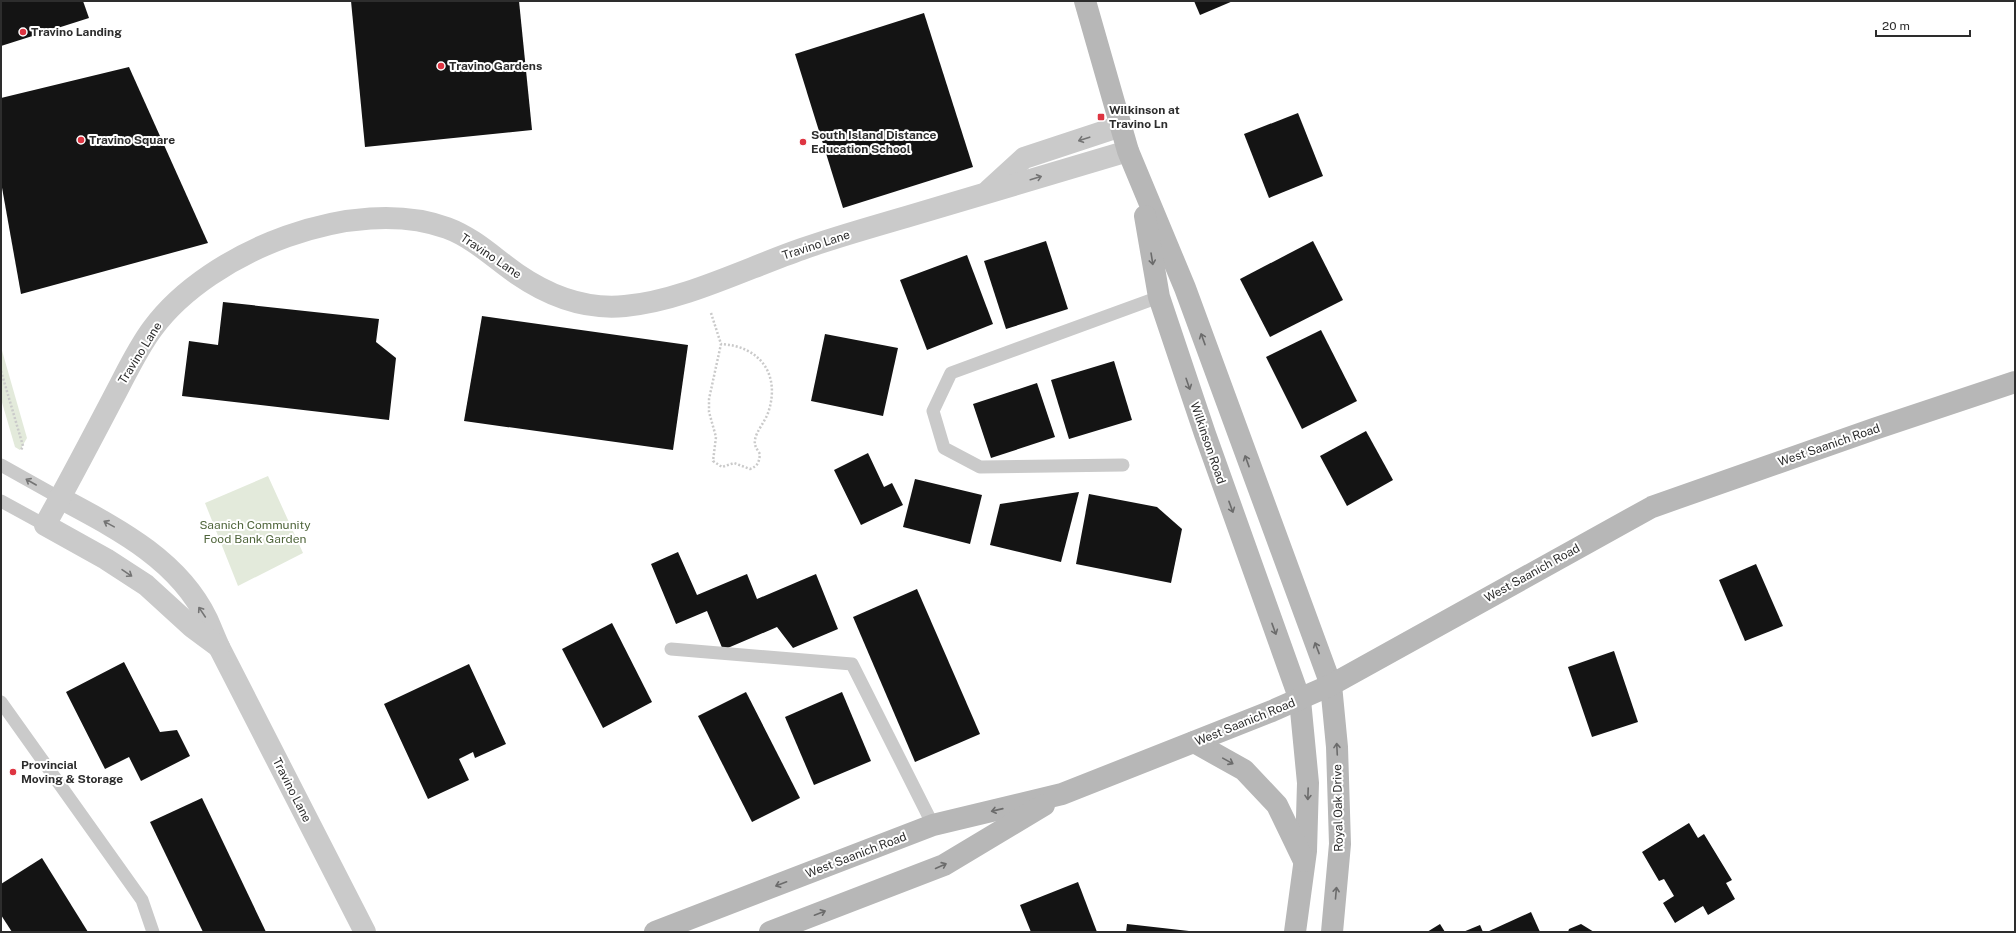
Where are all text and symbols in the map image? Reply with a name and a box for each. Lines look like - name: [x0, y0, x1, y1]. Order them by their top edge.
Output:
- scale bar: [1876, 12, 1970, 38]
- text: 20 m: [1882, 19, 1910, 33]
- place label: Travino Landing: [31, 25, 122, 39]
- marker: Travino Landing: [18, 27, 28, 37]
- place label: Travino Gardens: [449, 59, 542, 73]
- marker: Travino Gardens: [436, 61, 446, 71]
- place label: Wilkinson at Travino Ln: [1109, 103, 1180, 131]
- marker: Wilkinson at Travino Ln: [1096, 112, 1106, 122]
- place label: South Island Distance Education School: [811, 128, 936, 156]
- place label: Travino Square: [89, 133, 175, 147]
- marker: Travino Square: [76, 135, 86, 145]
- one-way arrow: [1078, 136, 1091, 143]
- marker: South Island Distance Education School: [798, 137, 808, 147]
- one-way arrow: [1029, 174, 1042, 181]
- street label: Travino Lane: [780, 227, 852, 263]
- street label: Travino Lane: [458, 231, 524, 282]
- one-way arrow: [1149, 253, 1157, 266]
- street label: Travino Lane: [115, 319, 165, 387]
- one-way arrow: [1198, 333, 1206, 345]
- one-way arrow: [1185, 378, 1192, 391]
- street label: Wilkinson Road: [1187, 400, 1229, 486]
- street label: West Saanich Road: [1776, 421, 1882, 469]
- one-way arrow: [1243, 455, 1250, 468]
- one-way arrow: [25, 477, 37, 485]
- one-way arrow: [1227, 501, 1235, 513]
- park label: Saanich Community Food Bank Garden: [199, 518, 311, 546]
- one-way arrow: [103, 520, 115, 528]
- street label: West Saanich Road: [1482, 541, 1582, 605]
- one-way arrow: [121, 569, 132, 577]
- one-way arrow: [198, 606, 206, 618]
- one-way arrow: [1271, 623, 1279, 635]
- one-way arrow: [1312, 643, 1320, 655]
- street label: West Saanich Road: [1193, 695, 1297, 749]
- one-way arrow: [1333, 743, 1340, 756]
- street label: Travino Lane: [270, 755, 314, 825]
- place label: Provincial Moving & Storage: [21, 758, 123, 786]
- one-way arrow: [1222, 758, 1234, 765]
- street label: Royal Oak Drive: [1330, 764, 1346, 852]
- marker: Provincial Moving & Storage: [8, 767, 18, 777]
- one-way arrow: [1304, 787, 1311, 800]
- one-way arrow: [991, 807, 1004, 814]
- street label: West Saanich Road: [804, 829, 908, 881]
- one-way arrow: [935, 862, 947, 869]
- one-way arrow: [776, 880, 788, 888]
- one-way arrow: [1332, 887, 1339, 900]
- one-way arrow: [813, 908, 825, 916]

